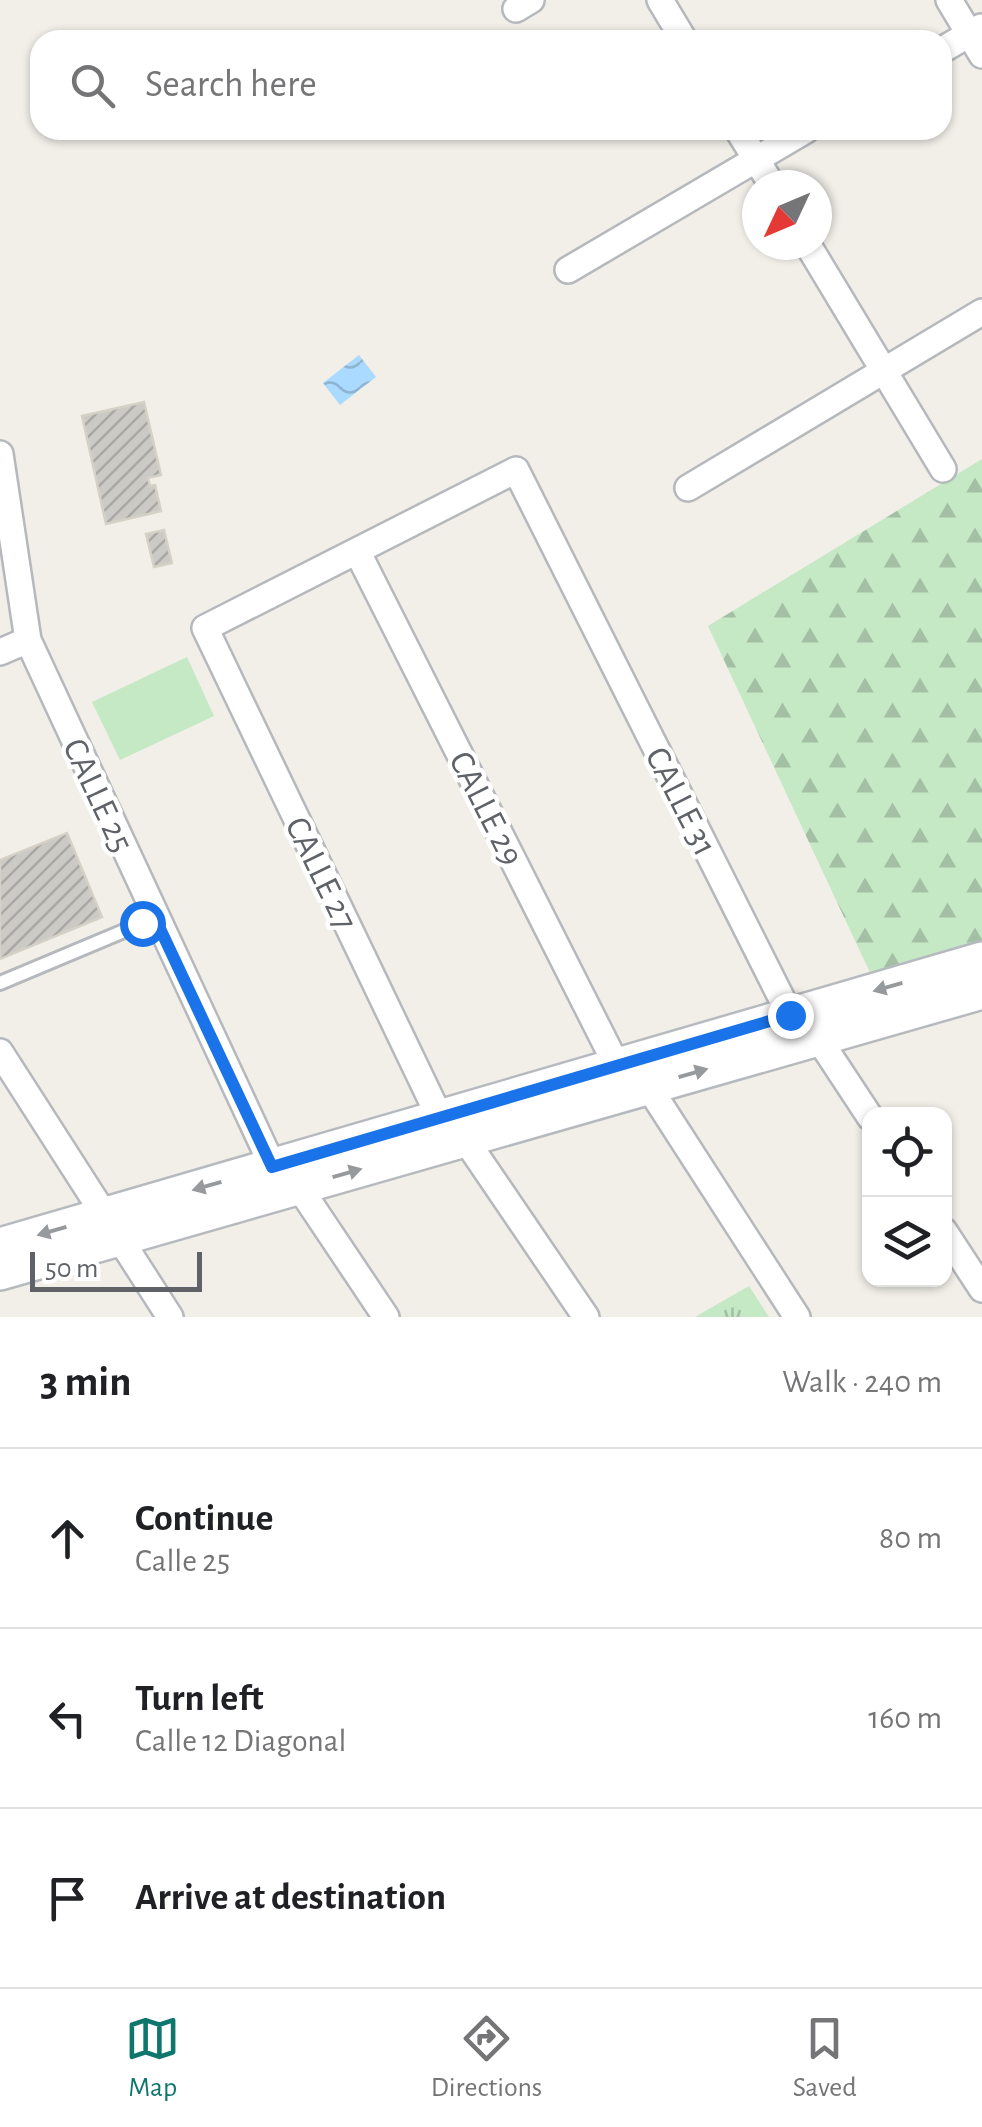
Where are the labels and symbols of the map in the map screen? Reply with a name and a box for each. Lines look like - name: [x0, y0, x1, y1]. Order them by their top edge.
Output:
- north arrow: [742, 170, 832, 260]
- street label: CALLE 25: [56, 734, 139, 858]
- street label: CALLE 31: [639, 742, 723, 862]
- street label: CALLE 29: [442, 746, 529, 871]
- street label: CALLE 27: [278, 812, 363, 936]
- route start: [120, 901, 166, 947]
- one-way arrow: [873, 980, 903, 995]
- route end: [768, 993, 814, 1039]
- one-way arrow: [678, 1065, 709, 1081]
- one-way arrow: [332, 1165, 363, 1180]
- one-way arrow: [191, 1179, 222, 1194]
- one-way arrow: [36, 1223, 67, 1239]
- scale bar: [30, 1247, 202, 1292]

